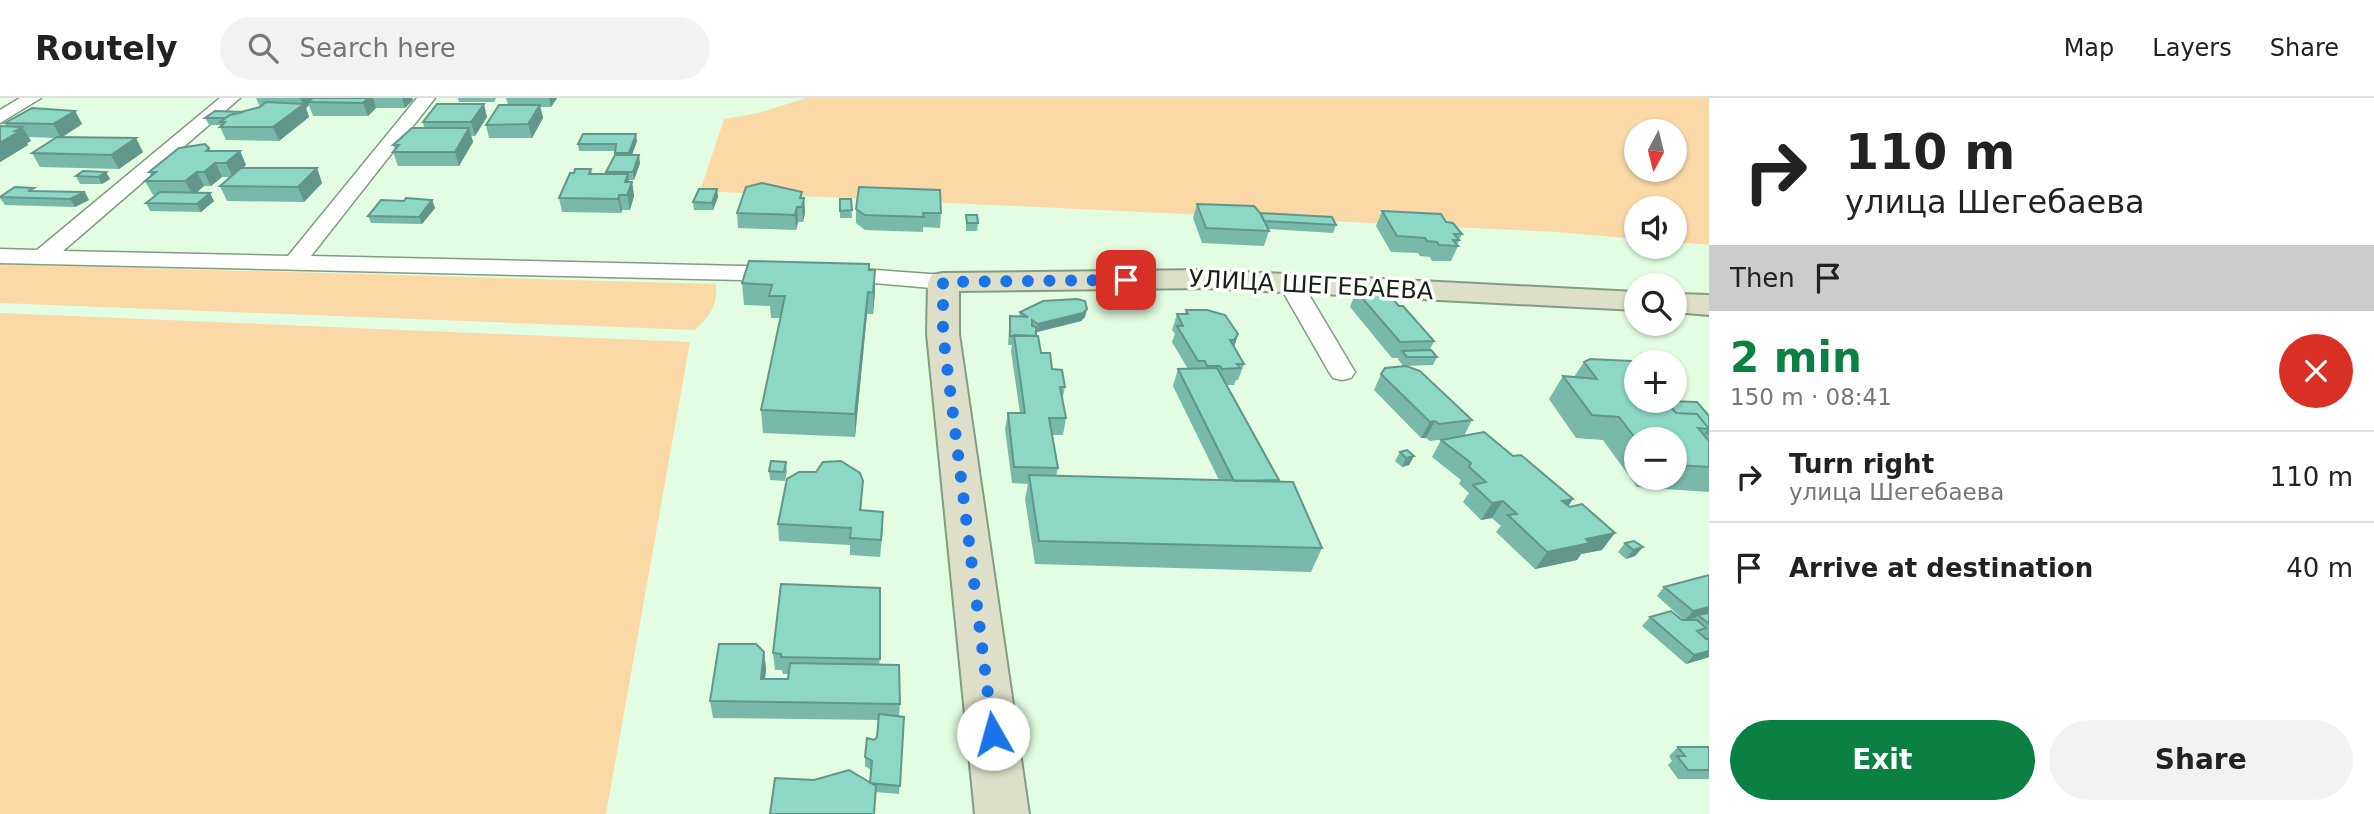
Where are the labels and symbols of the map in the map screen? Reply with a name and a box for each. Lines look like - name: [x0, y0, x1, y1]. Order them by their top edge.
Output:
- north arrow: [1624, 119, 1687, 182]
- pin: [1096, 250, 1156, 310]
- street label: УЛИЦА ШЕГЕБАЕВА: [1188, 265, 1435, 305]
- position arrow: [956, 697, 1030, 771]

